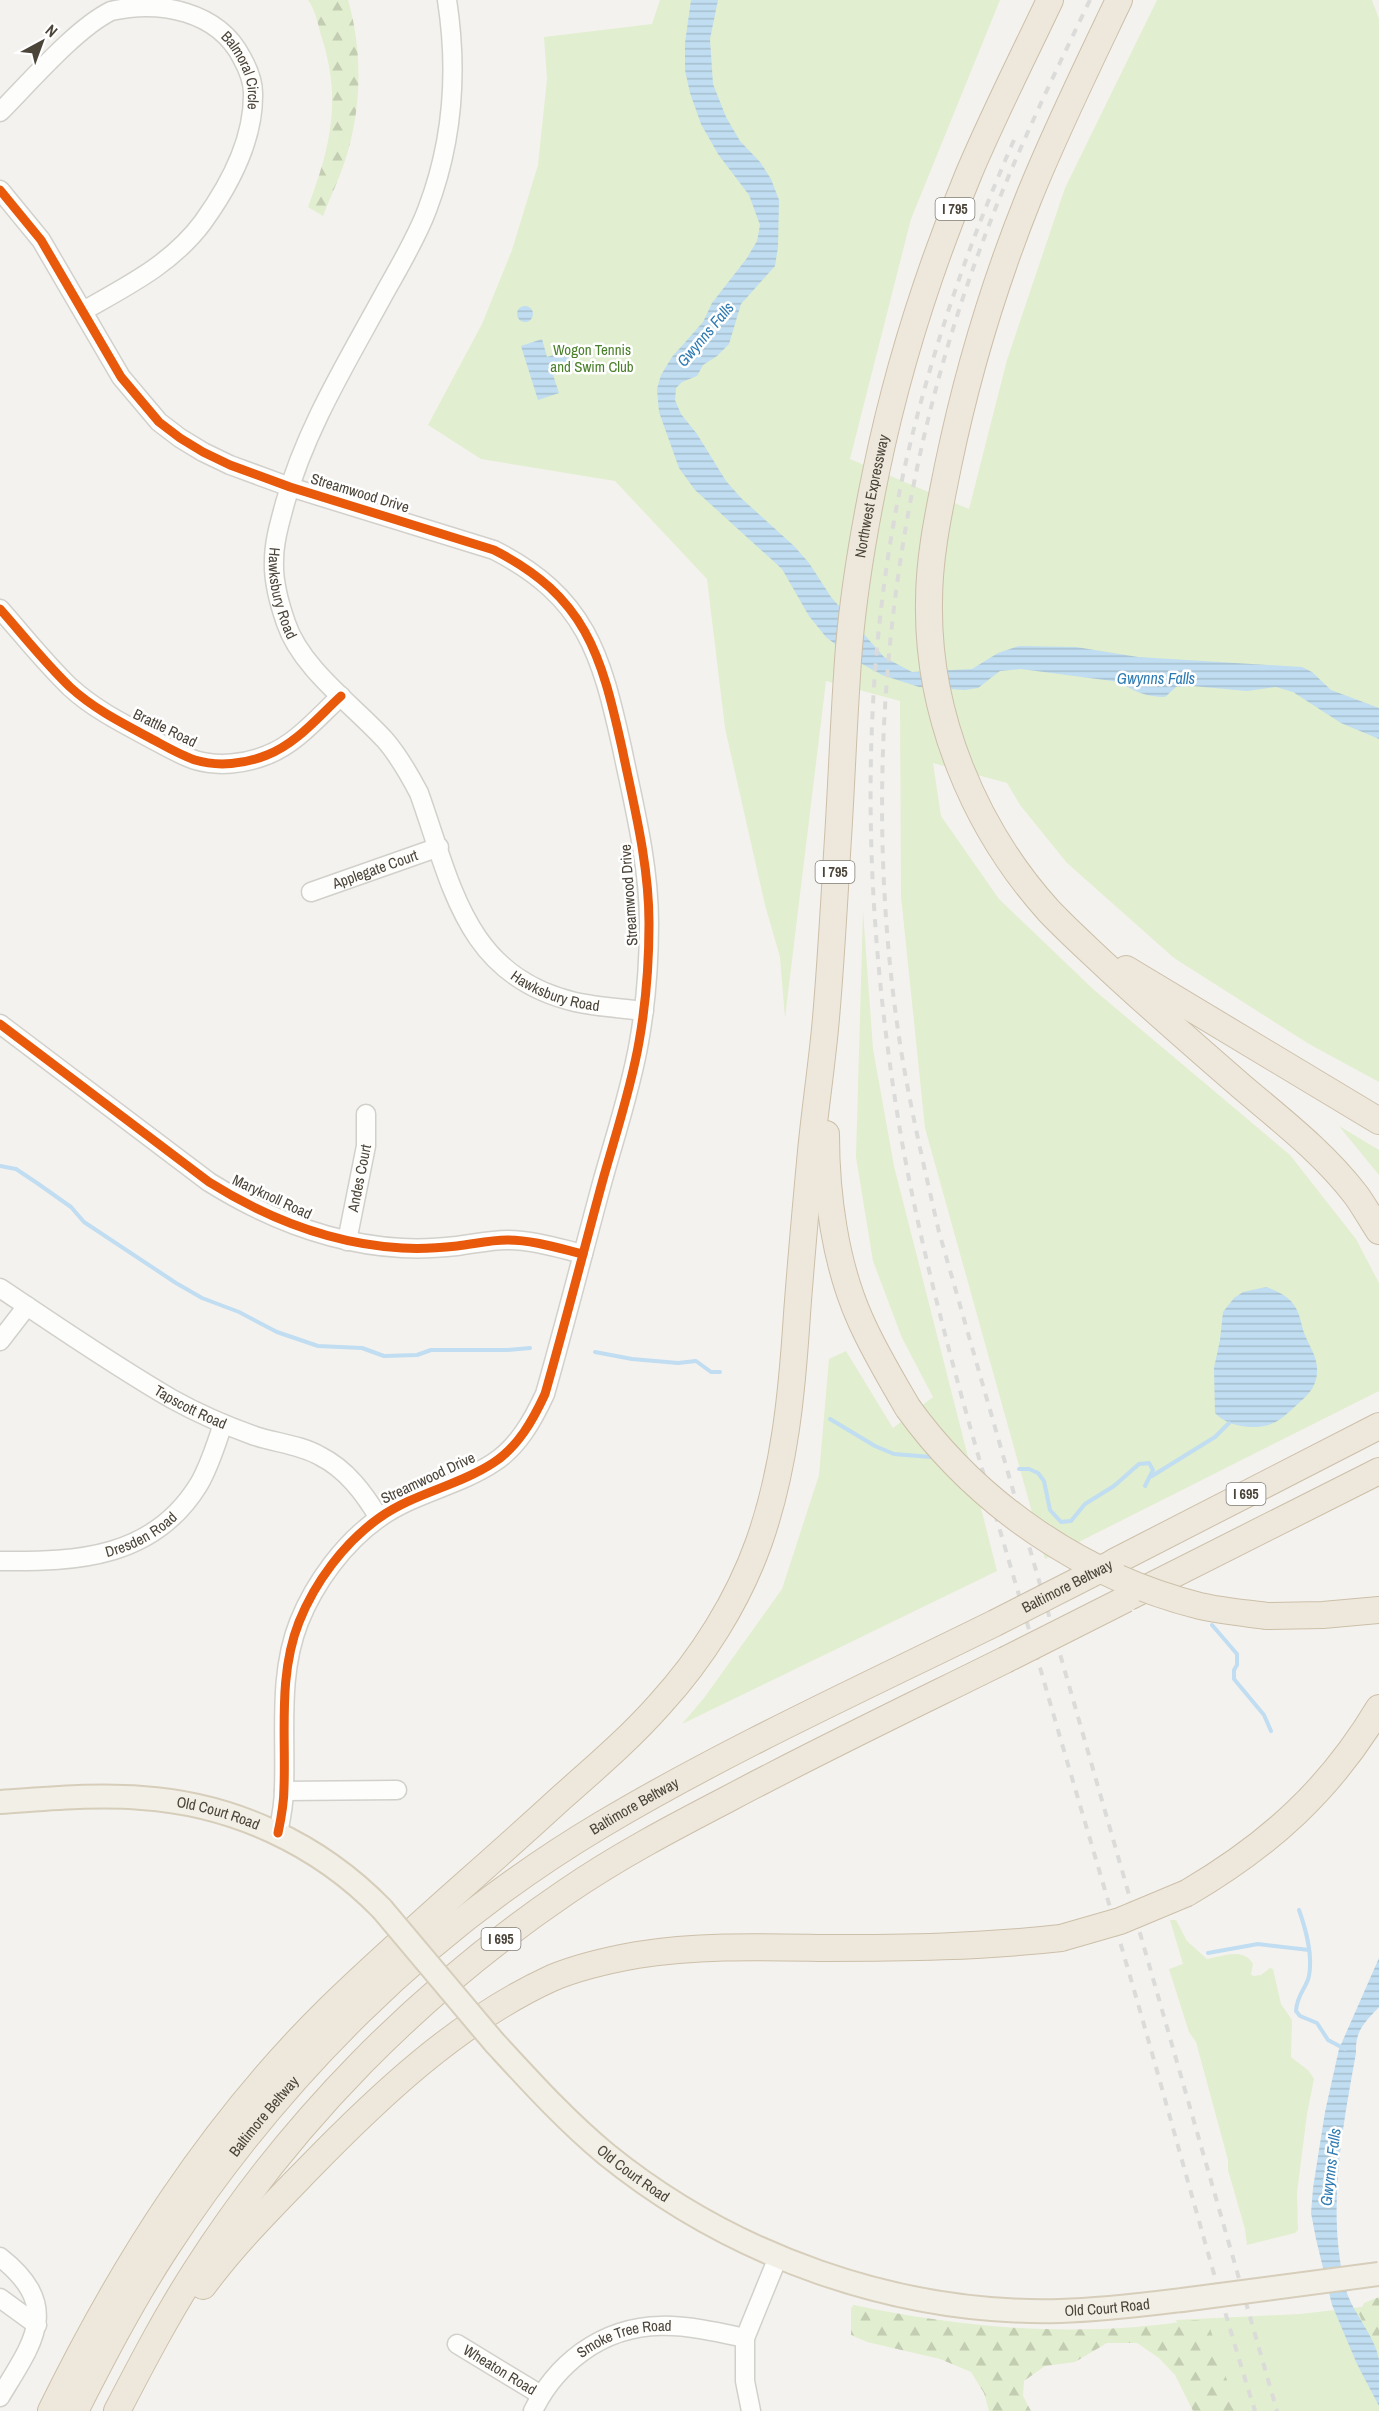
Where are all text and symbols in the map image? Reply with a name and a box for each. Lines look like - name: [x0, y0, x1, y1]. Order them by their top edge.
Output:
- north arrow: [12, 12, 72, 72]
- text: N: [41, 19, 63, 42]
- street label: Balmoral Circle: [217, 26, 264, 111]
- road number: I 795: [936, 198, 974, 220]
- water label: Gwynns Falls: [671, 297, 739, 371]
- park label: Wogon Tennis and Swim Club: [550, 339, 634, 377]
- street label: Northwest Expressway: [849, 432, 894, 559]
- street label: Streamwood Drive: [308, 468, 412, 517]
- street label: Hawksbury Road: [264, 546, 302, 643]
- water label: Gwynns Falls: [1117, 667, 1196, 689]
- street label: Brattle Road: [130, 703, 201, 752]
- street label: Streamwood Drive: [614, 843, 643, 947]
- street label: Applegate Court: [329, 844, 421, 894]
- road number: I 795: [816, 861, 854, 883]
- street label: Hawksbury Road: [507, 965, 601, 1016]
- street label: Andes Court: [342, 1142, 376, 1215]
- street label: Maryknoll Road: [229, 1169, 315, 1224]
- street label: Tapscott Road: [150, 1380, 230, 1434]
- street label: Streamwood Drive: [377, 1446, 479, 1509]
- road number: I 695: [1226, 1483, 1266, 1505]
- street label: Dresden Road: [103, 1507, 181, 1562]
- street label: Baltimore Beltway: [1018, 1554, 1117, 1618]
- street label: Baltimore Beltway: [586, 1772, 683, 1839]
- street label: Old Court Road: [175, 1791, 263, 1835]
- road number: I 695: [482, 1928, 520, 1950]
- street label: Baltimore Beltway: [224, 2070, 304, 2161]
- water label: Gwynns Falls: [1314, 2126, 1346, 2207]
- street label: Old Court Road: [592, 2140, 674, 2207]
- street label: Old Court Road: [1064, 2293, 1151, 2321]
- street label: Smoke Tree Road: [572, 2315, 672, 2363]
- street label: Wheaton Road: [459, 2339, 541, 2400]

